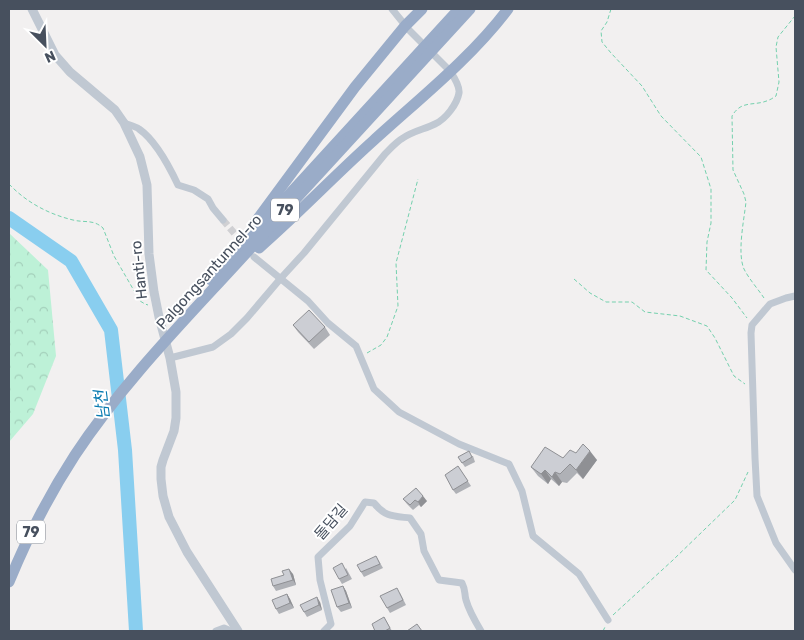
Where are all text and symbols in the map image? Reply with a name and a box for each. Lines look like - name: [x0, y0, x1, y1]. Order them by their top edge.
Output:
- north arrow: [20, 20, 70, 70]
- text: N: [42, 47, 58, 66]
- road number: 79: [271, 198, 299, 222]
- street label: Palgongsantunnel-ro: [153, 211, 265, 333]
- street label: Hanti-ro: [127, 240, 151, 300]
- water label: 남천: [90, 387, 113, 421]
- street label: 돌담길: [311, 500, 351, 544]
- road number: 79: [17, 520, 45, 544]

